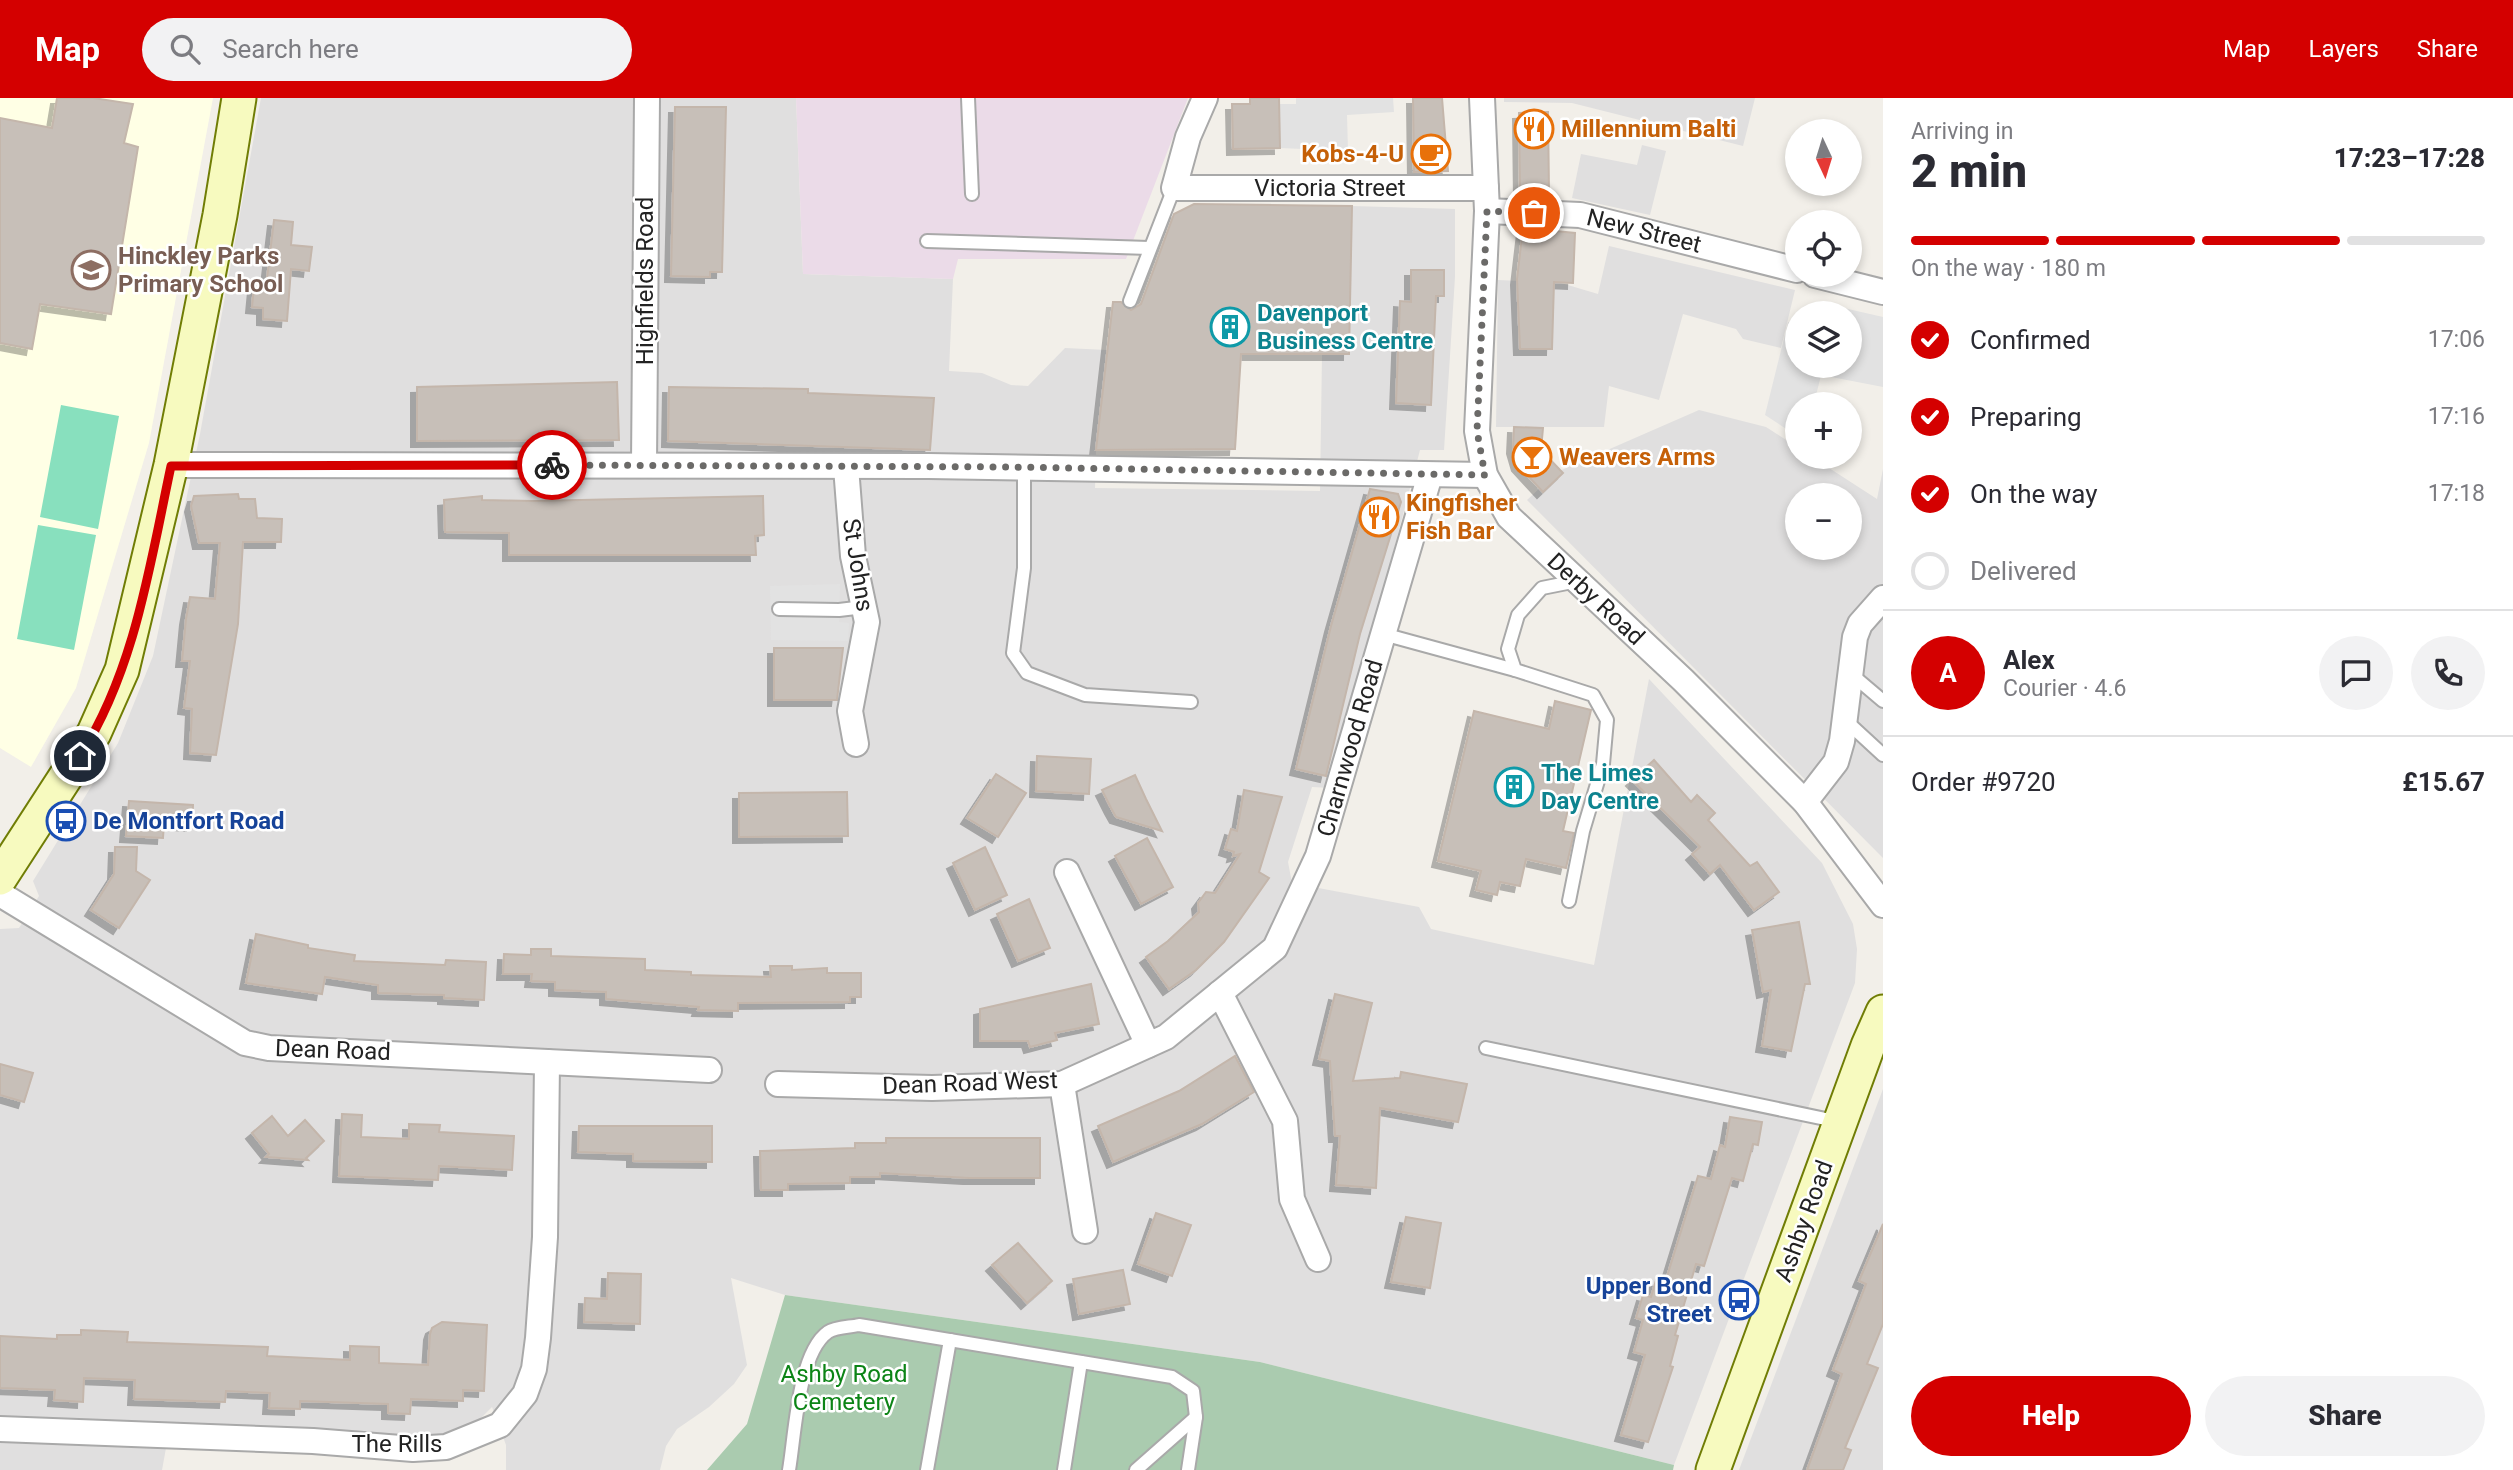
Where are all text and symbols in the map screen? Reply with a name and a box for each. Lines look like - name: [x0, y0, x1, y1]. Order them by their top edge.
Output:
- search box: [142, 18, 632, 81]
- text: Map: [35, 30, 100, 69]
- icon: search: [166, 30, 204, 68]
- text: Search here: [222, 34, 359, 64]
- text: Map: [2223, 35, 2271, 63]
- text: Layers: [2309, 35, 2379, 63]
- text: Share: [2417, 35, 2478, 63]
- restaurant icon: Millennium Balti: [1513, 108, 1555, 150]
- place label: Millennium Balti: [1561, 115, 1736, 143]
- text: Arriving in: [1911, 118, 2014, 145]
- north arrow: [1785, 119, 1862, 196]
- map controls: [1785, 119, 1862, 560]
- cafe icon: Kobs-4-U: [1410, 133, 1452, 175]
- place label: Kobs-4-U: [1301, 140, 1404, 168]
- text: 17:23–17:28: [2334, 143, 2485, 173]
- text: 2 min: [1911, 144, 2027, 198]
- street label: Victoria Street: [1254, 174, 1406, 202]
- pin: [1504, 183, 1564, 243]
- icon: bag: [1515, 194, 1553, 232]
- street label: Highfields Road: [631, 197, 659, 365]
- street label: New Street: [1584, 203, 1704, 259]
- button: locate: [1785, 210, 1862, 287]
- place label: Hinckley Parks Primary School: [118, 242, 283, 298]
- school or university icon: Hinckley Parks Primary School: [70, 249, 112, 291]
- text: On the way · 180 m: [1911, 255, 2106, 282]
- place label: Davenport Business Centre: [1257, 299, 1433, 355]
- button: layers: [1785, 301, 1862, 378]
- building icon: Davenport Business Centre: [1209, 306, 1251, 348]
- icon: check: [1911, 321, 1949, 359]
- text: Confirmed: [1970, 325, 2091, 355]
- text: 17:06: [2428, 326, 2485, 353]
- button: +: [1785, 392, 1862, 469]
- icon: check: [1911, 398, 1949, 436]
- text: Preparing: [1970, 402, 2082, 432]
- text: 17:16: [2428, 403, 2485, 430]
- courier: [517, 430, 587, 500]
- bar icon: Weavers Arms: [1511, 436, 1553, 478]
- place label: Weavers Arms: [1559, 443, 1715, 471]
- icon: bike: [533, 446, 571, 484]
- icon: check: [1911, 475, 1949, 513]
- text: On the way: [1970, 479, 2098, 509]
- text: 17:18: [2428, 480, 2485, 507]
- button: −: [1785, 483, 1862, 560]
- place label: Kingfisher Fish Bar: [1406, 489, 1517, 545]
- restaurant icon: Kingfisher Fish Bar: [1358, 496, 1400, 538]
- street label: St Johns: [837, 516, 879, 614]
- street label: Derby Road: [1542, 547, 1650, 651]
- text: Delivered: [1970, 556, 2077, 586]
- button: chat: [2319, 636, 2393, 710]
- button: phone: [2411, 636, 2485, 710]
- text: Alex: [2003, 645, 2055, 675]
- street label: Charnwood Road: [1311, 656, 1389, 840]
- text: A: [1939, 658, 1957, 688]
- text: Courier · 4.6: [2003, 675, 2126, 702]
- pin: [50, 726, 110, 786]
- icon: home: [61, 737, 99, 775]
- place label: The Limes Day Centre: [1541, 759, 1659, 815]
- building icon: The Limes Day Centre: [1493, 766, 1535, 808]
- text: Order #9720: [1911, 767, 2056, 797]
- text: £15.67: [2402, 767, 2485, 797]
- bus stop icon: De Montfort Road: [45, 800, 87, 842]
- place label: De Montfort Road: [93, 807, 285, 835]
- street label: Dean Road: [275, 1034, 391, 1066]
- street label: Dean Road West: [882, 1066, 1058, 1100]
- street label: Ashby Road: [1769, 1157, 1839, 1285]
- place label: Upper Bond Street: [1586, 1272, 1712, 1328]
- bus stop icon: Upper Bond Street: [1718, 1279, 1760, 1321]
- park label: Ashby Road Cemetery: [781, 1360, 907, 1416]
- button: Help: [1911, 1376, 2191, 1456]
- button: Share: [2205, 1376, 2485, 1456]
- street label: The Rills: [352, 1430, 442, 1458]

